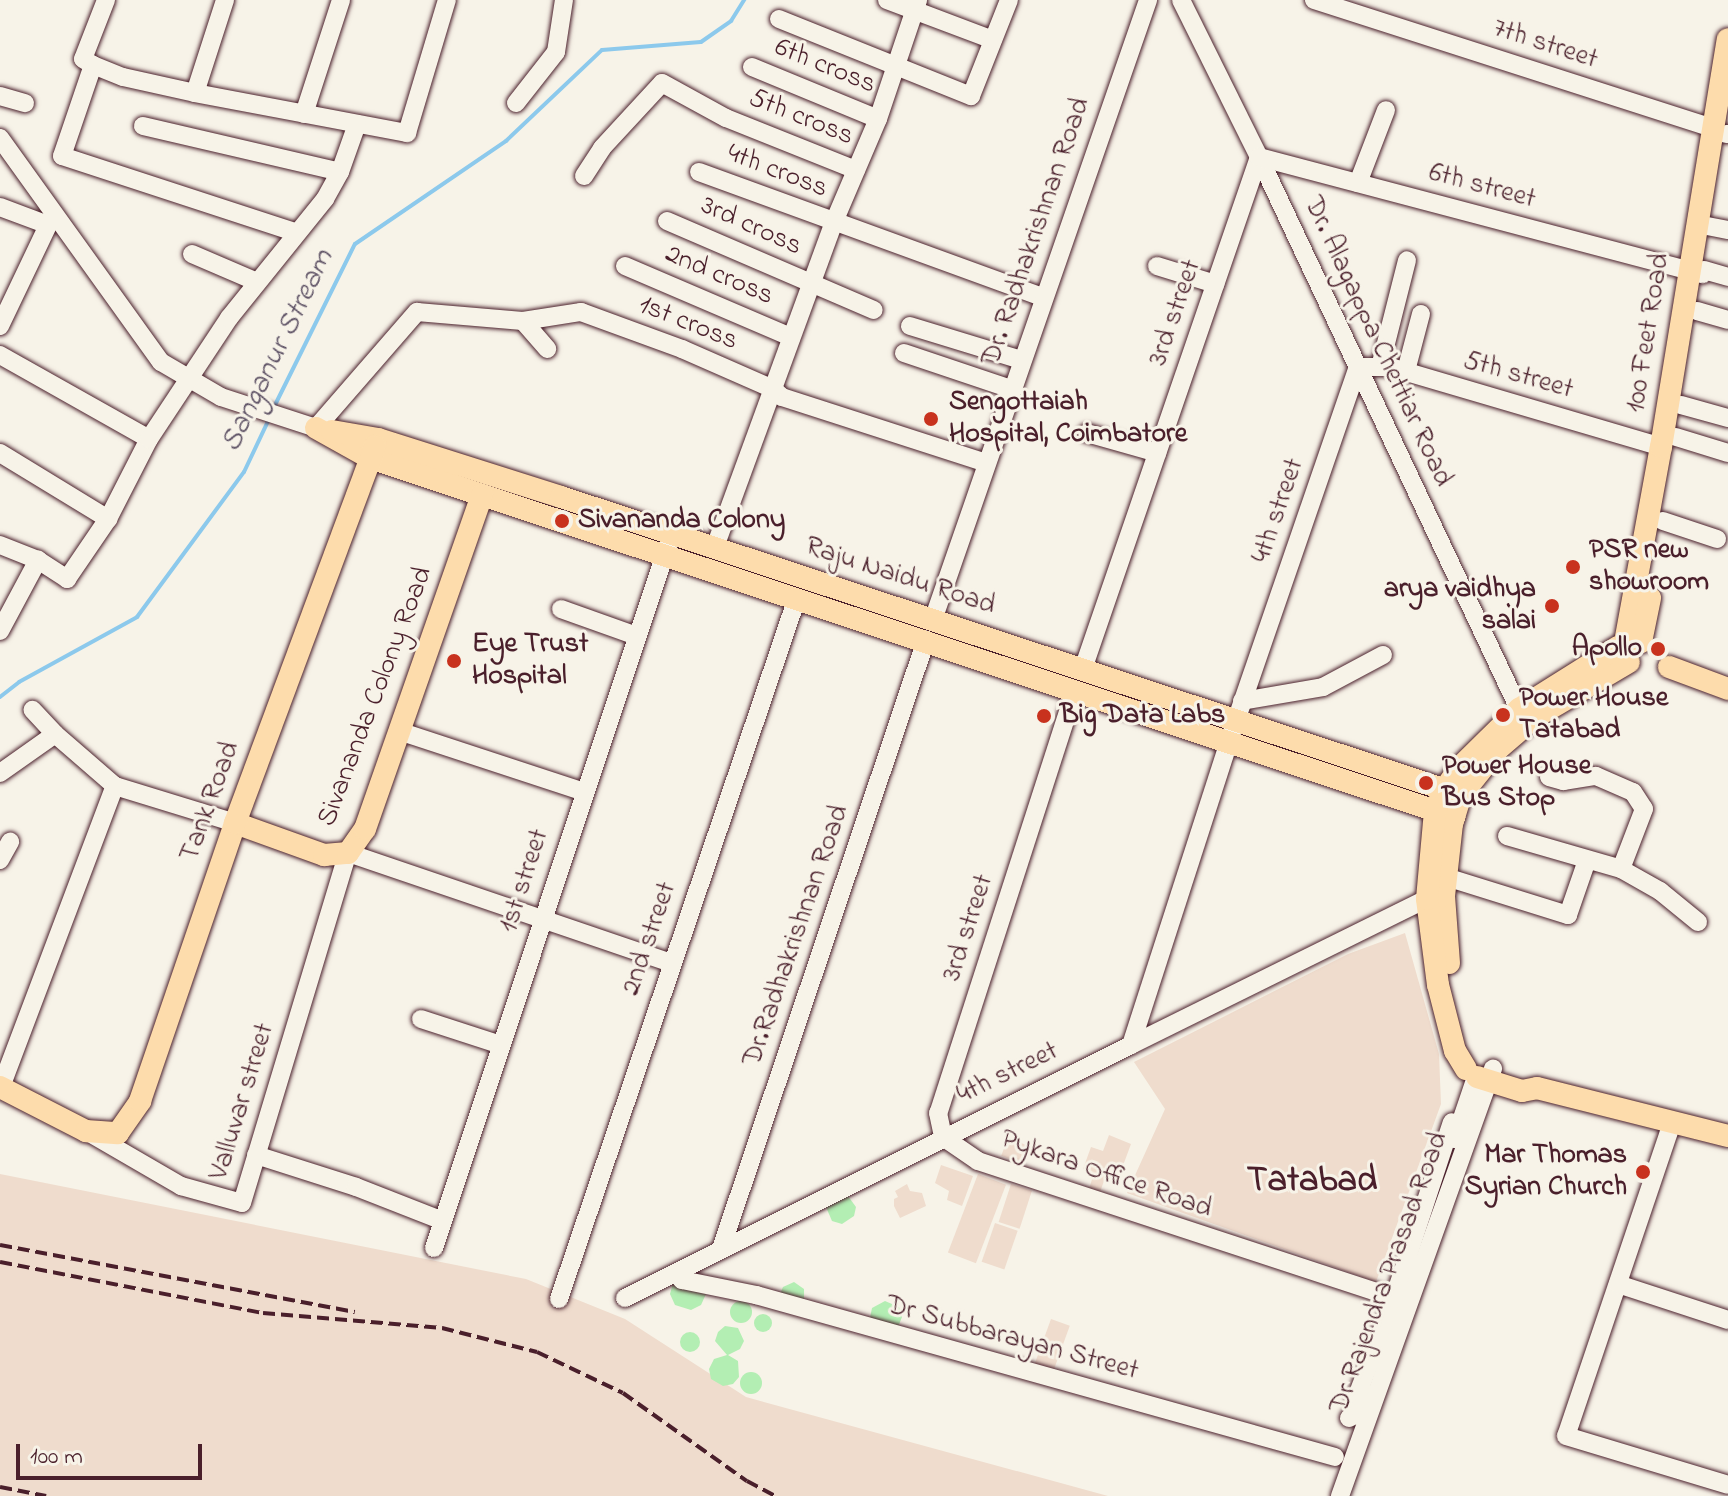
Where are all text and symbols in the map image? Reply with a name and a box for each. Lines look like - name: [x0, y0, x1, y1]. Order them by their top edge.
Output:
- street label: 7th street: [1488, 12, 1602, 78]
- street label: 6th cross: [769, 32, 881, 102]
- street label: 5th cross: [744, 82, 858, 154]
- street label: Dr. Radhakrishnan Road: [975, 94, 1099, 370]
- street label: 4th cross: [722, 137, 832, 207]
- street label: 6th street: [1425, 157, 1539, 217]
- street label: 3rd cross: [695, 190, 807, 264]
- street label: Dr. Alagappa Chettiar Road: [1295, 192, 1459, 492]
- street label: 2nd cross: [660, 238, 778, 314]
- water label: Sanganur Stream: [214, 244, 342, 458]
- street label: 100 Feet Road: [1620, 251, 1678, 415]
- street label: 3rd street: [1142, 256, 1210, 370]
- street label: 1st cross: [634, 289, 742, 359]
- street label: 5th street: [1459, 344, 1577, 408]
- place label: Sengottaiah Hospital, Coimbatore: [949, 386, 1187, 452]
- marker: Sengottaiah Hospital, Coimbatore: [920, 408, 942, 430]
- street label: 4th street: [1246, 454, 1312, 568]
- place label: Sivananda Colony: [578, 504, 785, 538]
- marker: Sivananda Colony: [553, 512, 571, 530]
- street label: Raju Naidu Road: [801, 530, 999, 624]
- place label: PSR new showroom: [1589, 534, 1709, 600]
- marker: PSR new showroom: [1564, 558, 1582, 576]
- street label: Sivananda Colony Road: [311, 563, 441, 831]
- place label: arya vaidhya salai: [1384, 573, 1536, 639]
- marker: arya vaidhya salai: [1543, 597, 1561, 615]
- place label: Eye Trust Hospital: [472, 628, 588, 694]
- place label: Apollo: [1572, 632, 1642, 666]
- marker: Apollo: [1649, 640, 1667, 658]
- marker: Eye Trust Hospital: [443, 650, 465, 672]
- place label: Power House Tatabad: [1519, 682, 1668, 748]
- place label: Big Data Labs: [1060, 699, 1225, 733]
- marker: Power House Tatabad: [1494, 706, 1512, 724]
- marker: Big Data Labs: [1035, 707, 1053, 725]
- street label: Tank Road: [174, 737, 248, 867]
- place label: Power House Bus Stop: [1442, 750, 1591, 816]
- marker: Power House Bus Stop: [1417, 774, 1435, 792]
- street label: Dr.Radhakrishnan Road: [737, 801, 857, 1071]
- street label: 1st street: [493, 825, 557, 937]
- street label: 3rd street: [936, 871, 1002, 985]
- street label: 2nd street: [615, 878, 685, 1000]
- street label: Valluvar street: [203, 1020, 283, 1184]
- street label: 4th street: [952, 1035, 1064, 1113]
- street label: Pykara Office Road: [996, 1123, 1216, 1227]
- street label: Dr Rajendra Prasad Road: [1323, 1128, 1457, 1418]
- place label: Mar Thomas Syrian Church: [1465, 1139, 1627, 1205]
- district label: Tatabad: [1247, 1160, 1377, 1204]
- marker: Mar Thomas Syrian Church: [1634, 1163, 1652, 1181]
- street label: Dr Subbarayan Street: [882, 1289, 1142, 1389]
- scale bar: [20, 1428, 206, 1478]
- text: 100 m: [30, 1440, 83, 1475]

